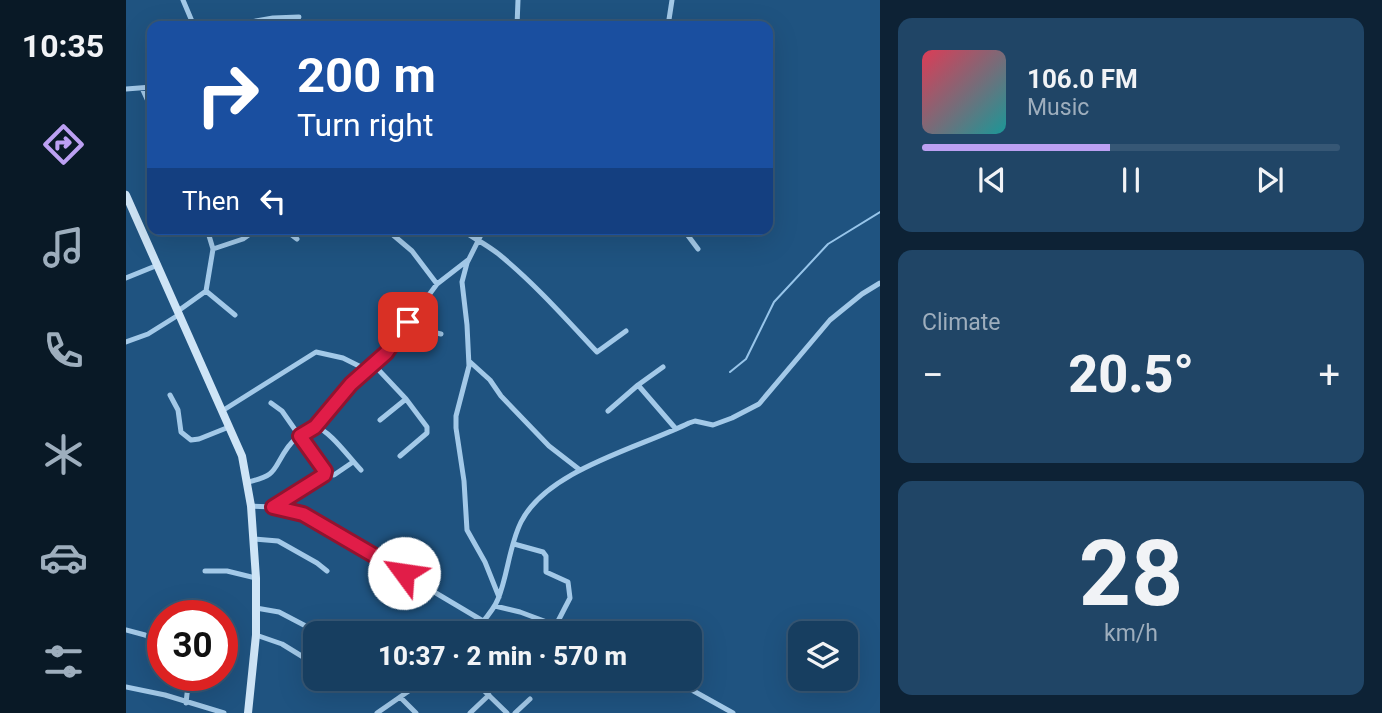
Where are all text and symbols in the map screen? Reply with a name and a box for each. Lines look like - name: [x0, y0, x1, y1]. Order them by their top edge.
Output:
- text: 10:35: [22, 27, 104, 65]
- text: 200 m: [297, 47, 436, 104]
- icon: right: [182, 49, 273, 140]
- text: 106.0 FM: [1027, 64, 1138, 94]
- text: Music: [1027, 94, 1089, 121]
- text: Turn right: [297, 106, 433, 144]
- icon: directions: [39, 120, 88, 169]
- icon: previous: [973, 161, 1011, 199]
- icon: pause: [1112, 161, 1150, 199]
- icon: next: [1251, 161, 1289, 199]
- icon: left: [254, 182, 292, 220]
- text: Then: [182, 186, 240, 216]
- icon: music: [39, 223, 88, 272]
- pin: [378, 292, 438, 352]
- icon: arrive: [389, 303, 427, 341]
- text: Climate: [922, 309, 1001, 336]
- icon: phone: [39, 326, 88, 375]
- text: 20.5°: [1068, 344, 1194, 405]
- text: −: [922, 353, 944, 397]
- text: +: [1318, 353, 1340, 397]
- icon: climate: [39, 430, 88, 479]
- text: 28: [1079, 521, 1183, 627]
- icon: car: [39, 533, 88, 582]
- position arrow: [367, 536, 441, 610]
- speed limit sign: 30: [147, 600, 238, 691]
- text: km/h: [1104, 620, 1158, 647]
- map controls: [788, 621, 858, 691]
- button: layers: [788, 621, 858, 691]
- icon: filters: [39, 637, 88, 686]
- text: 10:37 · 2 min · 570 m: [378, 641, 627, 671]

